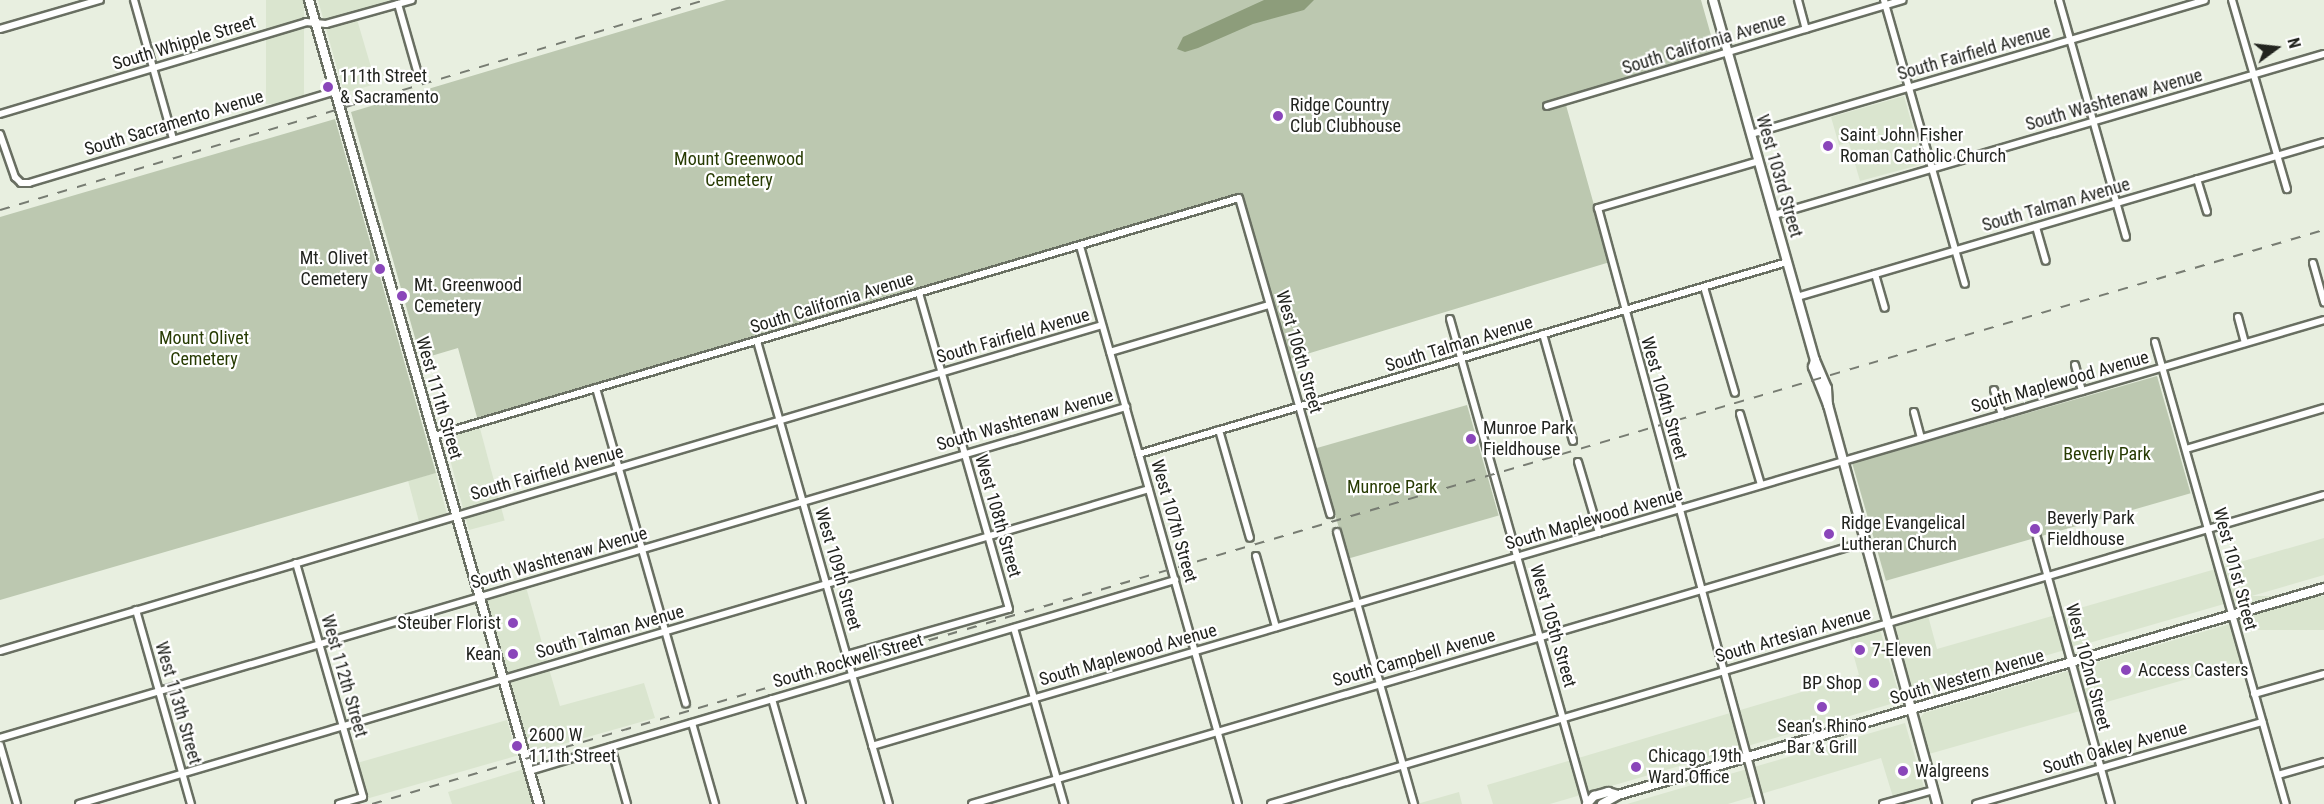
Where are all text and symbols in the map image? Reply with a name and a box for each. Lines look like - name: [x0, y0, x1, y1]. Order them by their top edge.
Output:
- street label: South California Avenue: [1620, 9, 1788, 79]
- street label: South Whipple Street: [110, 11, 258, 75]
- north arrow: [2246, 18, 2306, 78]
- street label: South Fairfield Avenue: [1895, 21, 2053, 85]
- text: N: [2283, 36, 2304, 50]
- street label: South Washtenaw Avenue: [2023, 64, 2205, 136]
- place label: 111th Street & Sacramento: [340, 66, 439, 109]
- marker: 111th Street & Sacramento: [321, 80, 335, 94]
- street label: South Sacramento Avenue: [82, 85, 266, 161]
- place label: Ridge Country Club Clubhouse: [1290, 95, 1401, 138]
- marker: Ridge Country Club Clubhouse: [1271, 109, 1285, 123]
- street label: West 103rd Street: [1751, 112, 1807, 240]
- place label: Saint John Fisher Roman Catholic Church: [1840, 125, 2006, 168]
- marker: Saint John Fisher Roman Catholic Church: [1821, 139, 1835, 153]
- park label: Mount Greenwood Cemetery: [674, 149, 804, 192]
- street label: South Talman Avenue: [1979, 174, 2133, 236]
- place label: Mt. Olivet Cemetery: [300, 248, 368, 290]
- marker: Mt. Olivet Cemetery: [373, 262, 387, 276]
- street label: South California Avenue: [748, 268, 916, 338]
- place label: Mt. Greenwood Cemetery: [414, 275, 522, 318]
- street label: West 106th Street: [1271, 288, 1327, 416]
- marker: Mt. Greenwood Cemetery: [395, 289, 409, 303]
- street label: South Fairfield Avenue: [934, 304, 1092, 368]
- street label: South Talman Avenue: [1383, 311, 1535, 377]
- park label: Mount Olivet Cemetery: [159, 328, 249, 370]
- street label: West 111th Street: [411, 334, 467, 462]
- street label: West 104th Street: [1636, 334, 1692, 462]
- street label: South Maplewood Avenue: [1969, 346, 2151, 418]
- street label: South Washtenaw Avenue: [934, 384, 1116, 456]
- place label: Munroe Park Fieldhouse: [1483, 418, 1573, 460]
- marker: Munroe Park Fieldhouse: [1464, 432, 1478, 446]
- street label: South Fairfield Avenue: [468, 441, 626, 505]
- park label: Beverly Park: [2063, 443, 2151, 465]
- street label: West 108th Street: [970, 452, 1026, 580]
- street label: West 107th Street: [1146, 457, 1202, 585]
- park label: Munroe Park: [1347, 476, 1437, 498]
- street label: South Maplewood Avenue: [1503, 483, 1685, 555]
- street label: West 109th Street: [810, 505, 866, 633]
- street label: West 101st Street: [2208, 505, 2262, 633]
- place label: Beverly Park Fieldhouse: [2047, 508, 2135, 550]
- place label: Ridge Evangelical Lutheran Church: [1841, 513, 1965, 556]
- street label: South Washtenaw Avenue: [468, 522, 650, 594]
- marker: Beverly Park Fieldhouse: [2028, 522, 2042, 536]
- marker: Ridge Evangelical Lutheran Church: [1822, 527, 1836, 541]
- street label: West 105th Street: [1525, 562, 1581, 690]
- street label: South Talman Avenue: [533, 601, 687, 663]
- street label: West 102nd Street: [2061, 601, 2115, 733]
- street label: South Artesian Avenue: [1713, 602, 1873, 668]
- street label: West 112th Street: [316, 612, 372, 740]
- place label: Steuber Florist: [397, 612, 501, 634]
- marker: Steuber Florist: [506, 616, 520, 630]
- street label: South Maplewood Avenue: [1037, 619, 1219, 691]
- street label: South Campbell Avenue: [1330, 624, 1498, 692]
- street label: South Rockwell Street: [771, 629, 925, 693]
- street label: West 113th Street: [150, 639, 206, 767]
- place label: 7-Eleven: [1872, 639, 1931, 661]
- place label: Kean: [466, 643, 501, 665]
- marker: 7-Eleven: [1853, 643, 1867, 657]
- street label: South Western Avenue: [1887, 645, 2047, 709]
- marker: Kean: [506, 647, 520, 661]
- place label: Access Casters: [2138, 659, 2248, 681]
- marker: Access Casters: [2119, 663, 2133, 677]
- place label: BP Shop: [1802, 672, 1862, 694]
- marker: BP Shop: [1867, 676, 1881, 690]
- marker: Sean’s Rhino Bar & Grill: [1815, 700, 1829, 714]
- place label: Sean’s Rhino Bar & Grill: [1777, 716, 1867, 758]
- street label: South Oakley Avenue: [2041, 717, 2189, 779]
- place label: 2600 W 111th Street: [529, 725, 616, 768]
- marker: 2600 W 111th Street: [510, 739, 524, 753]
- place label: Chicago 19th Ward Office: [1648, 746, 1742, 789]
- marker: Chicago 19th Ward Office: [1629, 760, 1643, 774]
- place label: Walgreens: [1915, 760, 1989, 782]
- marker: Walgreens: [1896, 764, 1910, 778]

